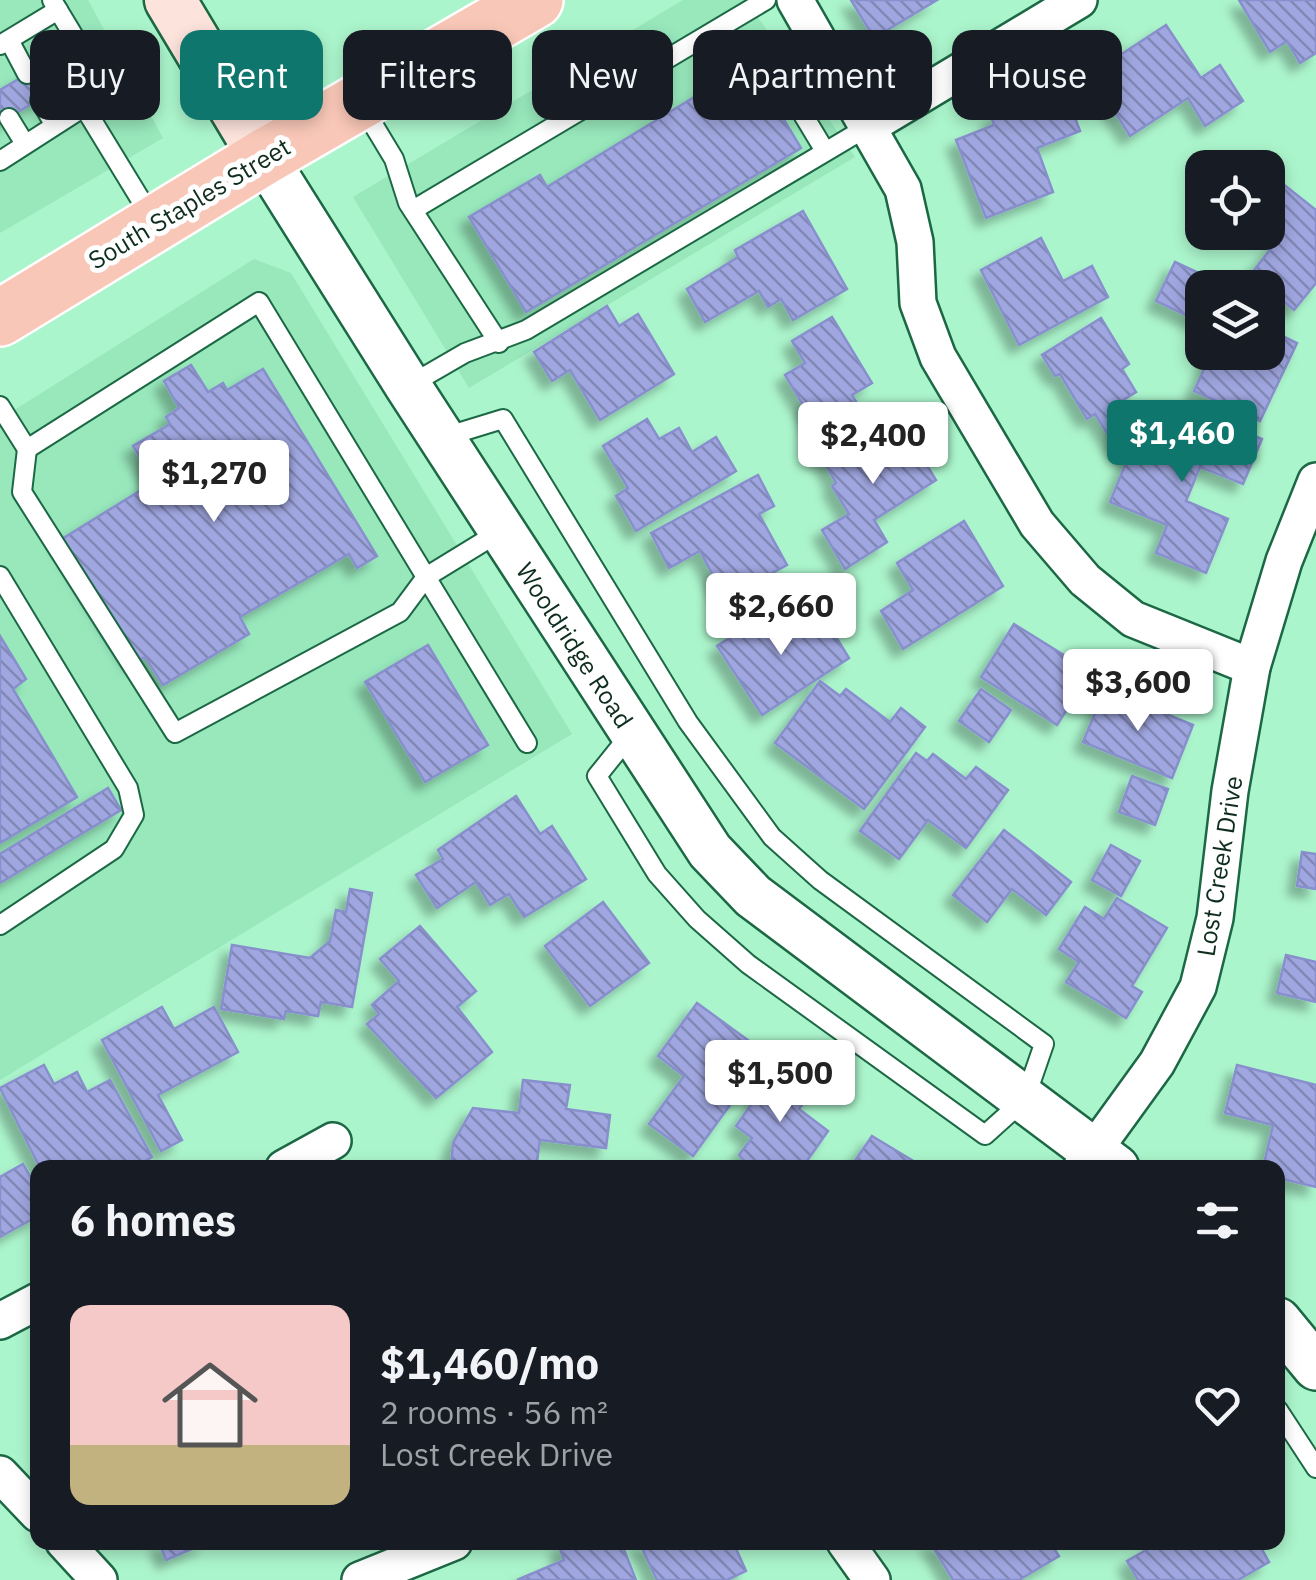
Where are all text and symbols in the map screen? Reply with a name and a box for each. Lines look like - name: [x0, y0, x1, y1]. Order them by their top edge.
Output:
- chip: Buy: [30, 30, 160, 120]
- chip: Rent: [180, 30, 323, 120]
- chip: Filters: [343, 30, 512, 120]
- chip: New: [532, 30, 673, 120]
- chip: Apartment: [693, 30, 932, 120]
- chip: House: [952, 30, 1122, 120]
- street label: South Staples Street: [82, 130, 296, 276]
- map controls: [1185, 150, 1285, 370]
- button: locate: [1185, 150, 1285, 250]
- button: layers: [1185, 270, 1285, 370]
- pin: $1,460: [1101, 400, 1263, 485]
- pin: $2,400: [792, 402, 954, 487]
- text: $1,460: [1129, 411, 1235, 453]
- text: $2,400: [820, 413, 926, 455]
- pin: $1,270: [133, 440, 295, 525]
- text: $1,270: [161, 451, 267, 493]
- street label: Wooldridge Road: [509, 556, 641, 734]
- pin: $2,660: [700, 573, 862, 658]
- text: $2,660: [728, 584, 834, 626]
- pin: $3,600: [1057, 649, 1219, 734]
- text: $3,600: [1085, 660, 1191, 702]
- street label: Lost Creek Drive: [1188, 774, 1250, 958]
- pin: $1,500: [699, 1040, 861, 1125]
- text: $1,500: [727, 1051, 833, 1093]
- text: 6 homes: [70, 1193, 236, 1248]
- icon: filters: [1190, 1193, 1245, 1248]
- text: $1,460/mo: [380, 1336, 599, 1391]
- icon: home: [150, 1345, 270, 1465]
- icon: heart: [1190, 1378, 1245, 1433]
- text: 2 rooms · 56 m²: [380, 1391, 608, 1433]
- text: Lost Creek Drive: [380, 1433, 613, 1475]

